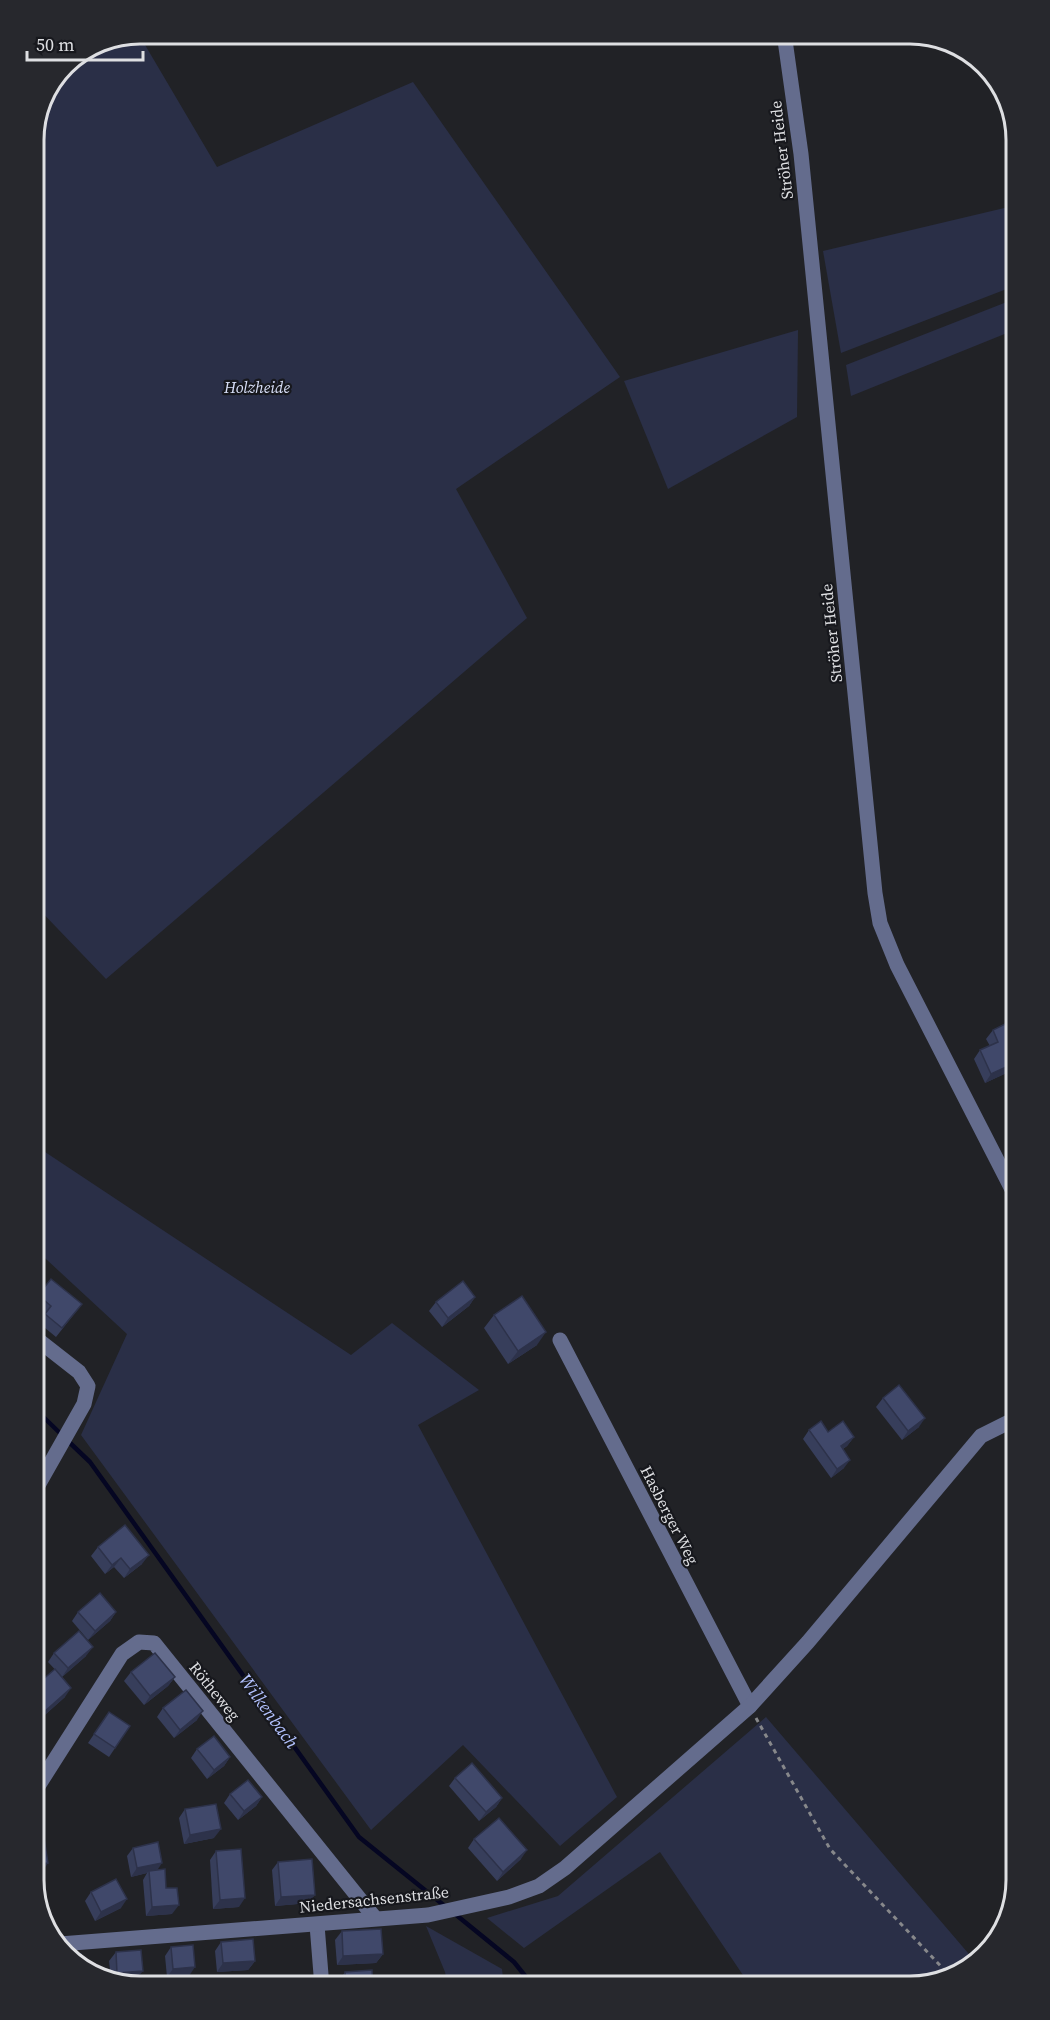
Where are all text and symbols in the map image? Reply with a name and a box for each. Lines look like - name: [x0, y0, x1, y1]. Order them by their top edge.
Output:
- scale bar: [27, 24, 142, 62]
- text: 50 m: [36, 32, 74, 57]
- street label: Ströher Heide: [764, 99, 798, 201]
- park label: Holzheide: [223, 376, 290, 398]
- street label: Ströher Heide: [815, 583, 847, 683]
- street label: Hasberger Weg: [636, 1462, 704, 1568]
- street label: Rötheweg: [184, 1657, 246, 1725]
- water label: Wilkenbach: [233, 1668, 305, 1754]
- street label: Niedersachsenstraße: [298, 1880, 450, 1918]

